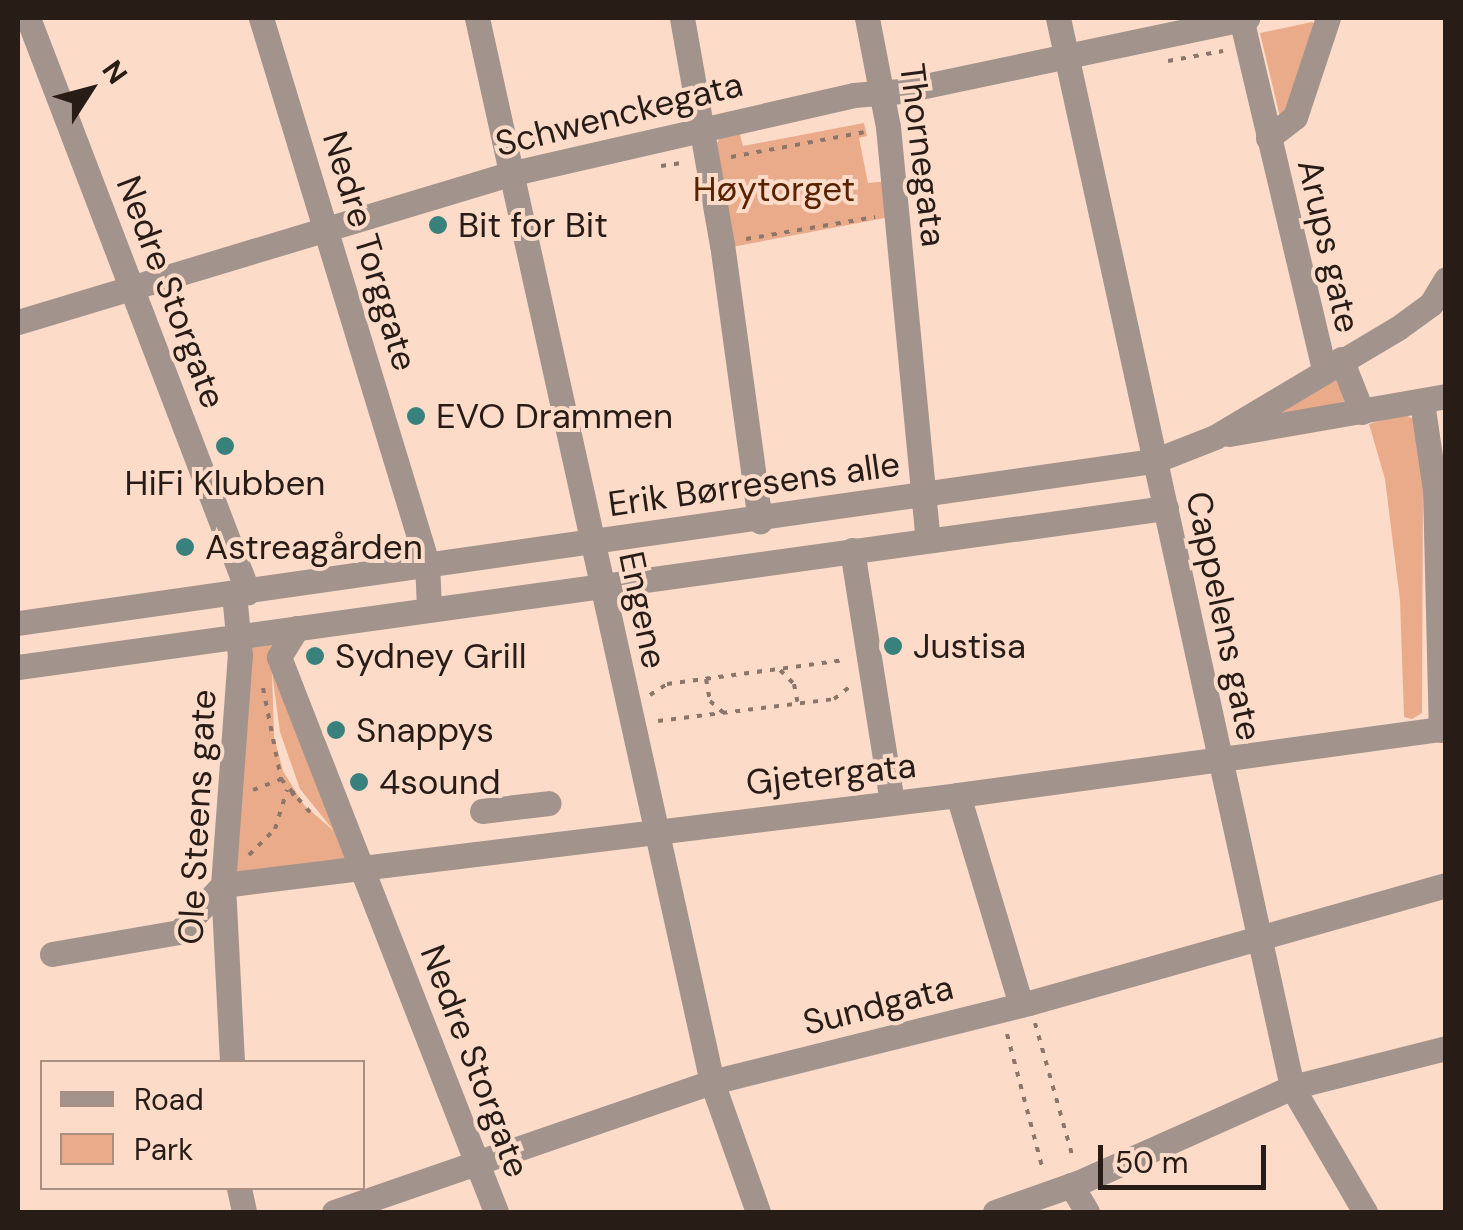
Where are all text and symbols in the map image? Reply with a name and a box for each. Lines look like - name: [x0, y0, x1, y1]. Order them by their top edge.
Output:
- north arrow: [40, 40, 140, 140]
- text: N: [94, 53, 136, 91]
- street label: Thornegata: [891, 61, 955, 249]
- street label: Schwenckegata: [491, 63, 747, 165]
- street label: Nedre Torggate: [314, 126, 426, 376]
- street label: Arups gate: [1289, 155, 1369, 337]
- park label: Høytorget: [693, 168, 855, 210]
- street label: Nedre Storgate: [107, 170, 235, 414]
- place label: Bit for Bit: [458, 204, 608, 246]
- marker: Bit for Bit: [427, 214, 449, 236]
- place label: EVO Drammen: [436, 395, 673, 437]
- marker: EVO Drammen: [405, 405, 427, 427]
- marker: HiFi Klubben: [214, 435, 236, 457]
- street label: Erik Børresens alle: [605, 443, 903, 525]
- place label: HiFi Klubben: [125, 462, 325, 504]
- street label: Cappelens gate: [1177, 488, 1271, 744]
- place label: Astreagården: [205, 526, 423, 568]
- marker: Astreagården: [174, 536, 196, 558]
- street label: Engene: [610, 548, 676, 672]
- place label: Justisa: [913, 625, 1026, 667]
- place label: Sydney Grill: [335, 635, 527, 677]
- marker: Justisa: [882, 635, 904, 657]
- marker: Sydney Grill: [304, 645, 326, 667]
- street label: Ole Steens gate: [169, 688, 225, 946]
- place label: Snappys: [356, 709, 494, 751]
- marker: Snappys: [325, 719, 347, 741]
- street label: Gjetergata: [744, 744, 918, 804]
- place label: 4sound: [379, 761, 501, 803]
- marker: 4sound: [348, 771, 370, 793]
- street label: Nedre Storgate: [411, 939, 539, 1183]
- street label: Sundgata: [799, 966, 957, 1044]
- legend: [40, 1060, 365, 1190]
- text: Road: [134, 1080, 204, 1119]
- scale bar: [1103, 1125, 1270, 1187]
- text: Park: [134, 1130, 193, 1169]
- text: 50 m: [1115, 1143, 1189, 1182]

